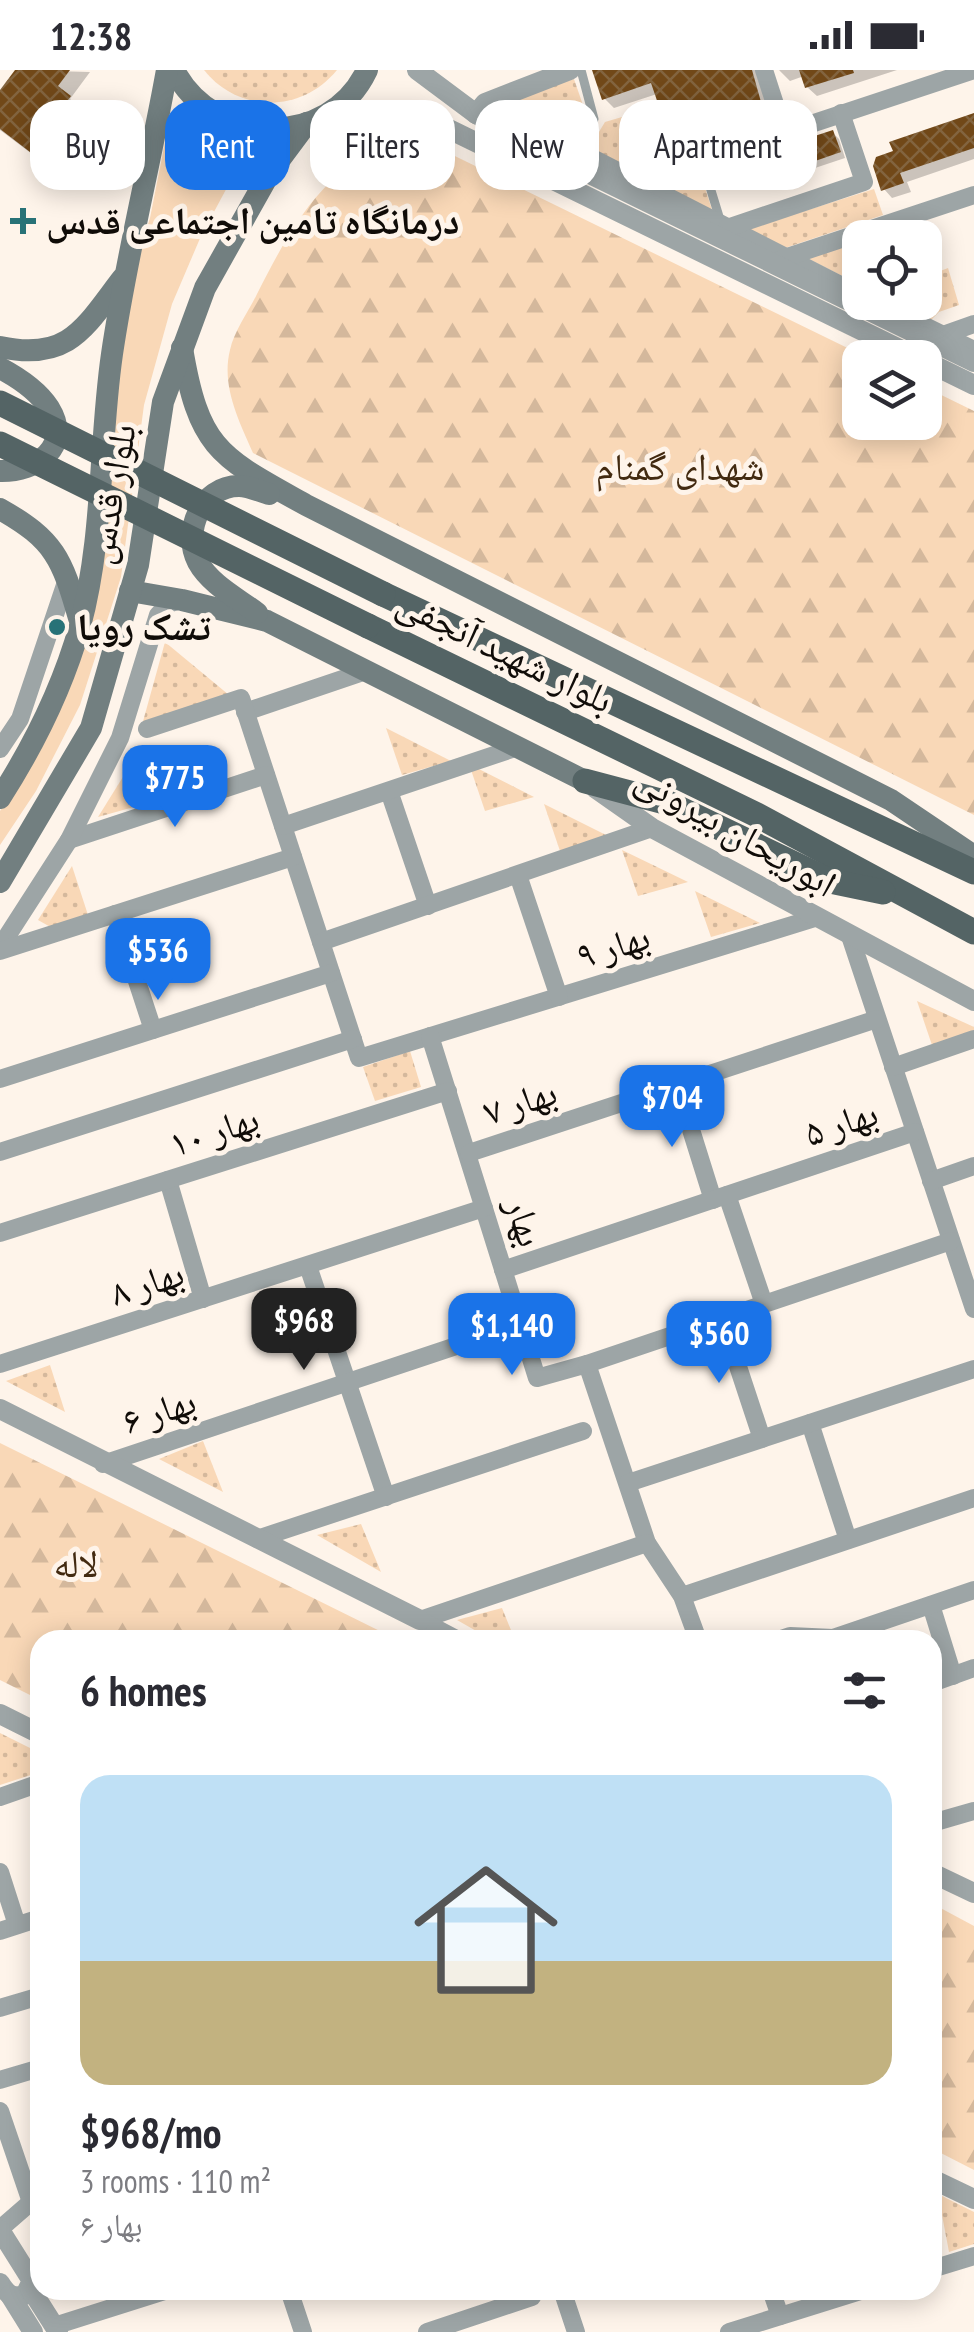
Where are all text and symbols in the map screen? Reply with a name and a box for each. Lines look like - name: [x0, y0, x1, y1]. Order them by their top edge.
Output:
- text: 12:38: [50, 11, 132, 60]
- chip: Buy: [30, 100, 145, 190]
- chip: Rent: [165, 100, 290, 190]
- chip: Filters: [310, 100, 455, 190]
- chip: New: [475, 100, 599, 190]
- chip: Apartment: [619, 100, 817, 190]
- place label: درمانگاه تامین اجتماعی قدس: [46, 195, 459, 244]
- marker: درمانگاه تامین اجتماعی قدس: [10, 208, 36, 234]
- map controls: [842, 220, 942, 440]
- button: locate: [842, 220, 942, 320]
- button: layers: [842, 340, 942, 440]
- street label: بلوار قدس: [73, 420, 146, 568]
- park label: شهدای گمنام: [596, 441, 764, 492]
- street label: بلوار شهید آنجفی: [390, 576, 622, 723]
- place label: تشک رویا: [77, 601, 212, 650]
- marker: تشک رویا: [46, 616, 68, 638]
- pin: $775: [116, 745, 234, 830]
- street label: ابوریحان بیرونی: [627, 752, 846, 907]
- text: $775: [144, 756, 206, 798]
- street label: بهار ۹: [570, 910, 655, 979]
- pin: $536: [99, 918, 217, 1003]
- text: $536: [127, 929, 189, 971]
- pin: $704: [613, 1065, 731, 1150]
- street label: بهار ۷: [477, 1066, 562, 1135]
- text: $704: [641, 1076, 703, 1118]
- street label: بهار ۵: [798, 1087, 883, 1156]
- street label: بهار ۱۰: [162, 1092, 265, 1167]
- street label: بهار: [496, 1190, 557, 1252]
- street label: بهار ۸: [104, 1247, 189, 1316]
- pin: $968: [245, 1288, 363, 1373]
- pin: $1,140: [431, 1293, 593, 1378]
- text: $968: [273, 1299, 335, 1341]
- pin: $560: [660, 1301, 778, 1386]
- text: $1,140: [470, 1304, 554, 1346]
- text: $560: [688, 1312, 750, 1354]
- street label: بهار ۶: [116, 1375, 201, 1444]
- park label: لاله: [54, 1538, 98, 1587]
- text: 6 homes: [80, 1663, 207, 1718]
- icon: filters: [837, 1663, 892, 1718]
- icon: home: [396, 1840, 576, 2020]
- text: $968/mo: [80, 2105, 222, 2160]
- text: 3 rooms · 110 m²: [80, 2160, 271, 2202]
- text: بهار ۶: [80, 2203, 143, 2245]

